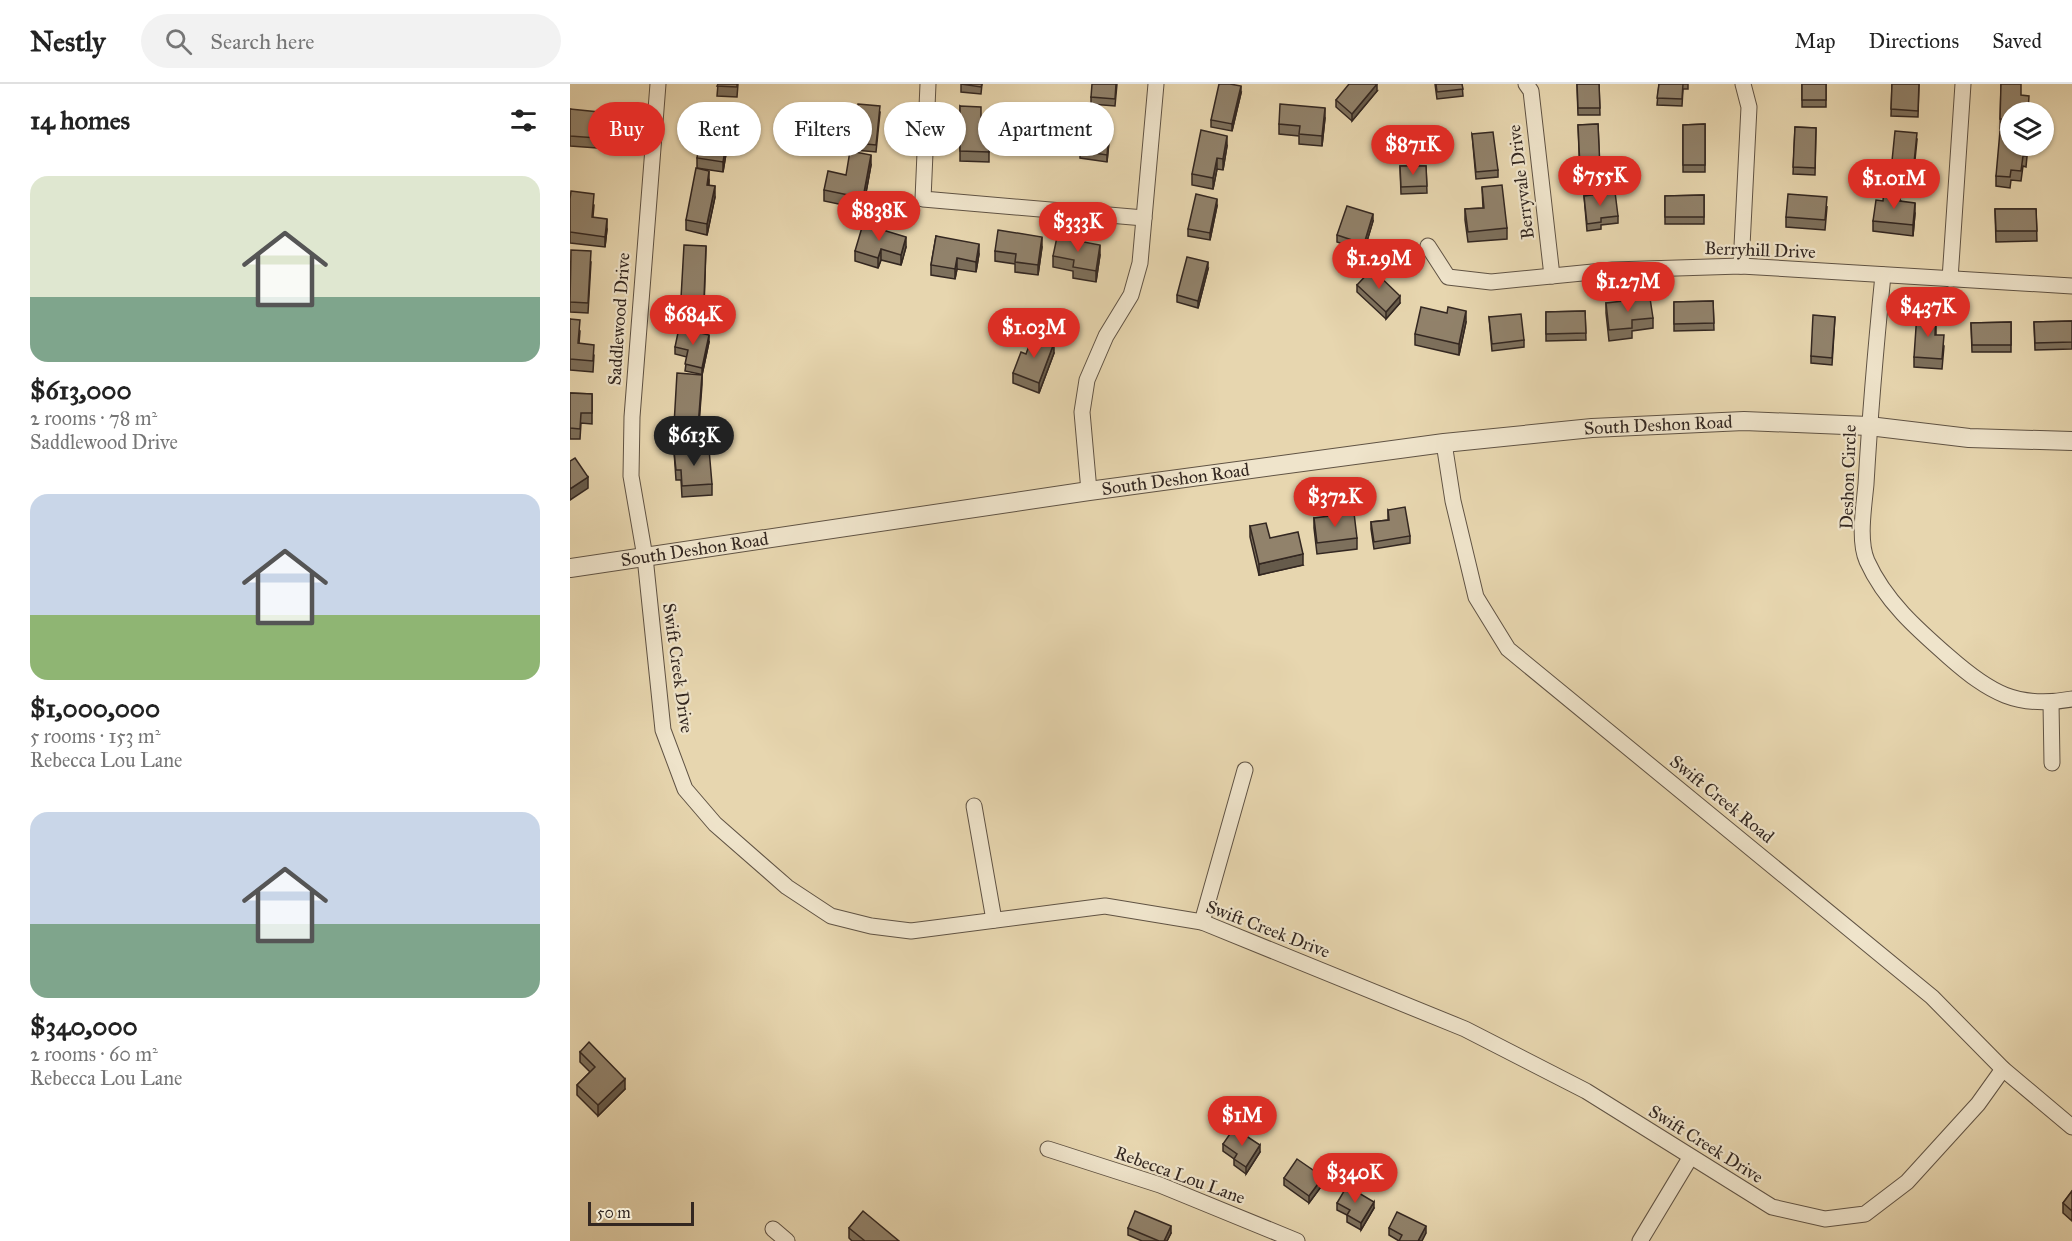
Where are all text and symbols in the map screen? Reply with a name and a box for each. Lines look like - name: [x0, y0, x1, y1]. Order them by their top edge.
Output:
- search box: [141, 14, 561, 68]
- text: Nestly: [30, 24, 105, 59]
- icon: search: [162, 25, 195, 58]
- text: Search here: [210, 28, 314, 55]
- text: Map: [1795, 28, 1836, 54]
- text: Directions: [1869, 28, 1959, 54]
- text: Saved: [1992, 28, 2042, 54]
- chip: Buy: [588, 102, 665, 156]
- chip: Rent: [677, 102, 761, 156]
- chip: Filters: [773, 102, 872, 156]
- chip: New: [884, 102, 966, 156]
- chip: Apartment: [978, 102, 1114, 156]
- map controls: [2000, 102, 2054, 156]
- button: layers: [2000, 102, 2054, 156]
- text: 14 homes: [30, 104, 130, 136]
- icon: filters: [507, 104, 540, 137]
- street label: Berryvale Drive: [1503, 123, 1539, 241]
- pin: $871K: [1371, 125, 1455, 176]
- text: $871K: [1385, 132, 1441, 156]
- pin: $755K: [1558, 156, 1642, 207]
- pin: $1.01M: [1845, 159, 1943, 210]
- text: $755K: [1572, 163, 1628, 187]
- text: $1.01M: [1862, 166, 1926, 190]
- pin: $838K: [837, 191, 921, 242]
- text: $838K: [851, 198, 907, 222]
- pin: $333K: [1036, 202, 1120, 253]
- text: $333K: [1053, 209, 1103, 233]
- icon: home: [231, 215, 339, 323]
- street label: Berryhill Drive: [1704, 237, 1816, 263]
- pin: $1.29M: [1330, 239, 1428, 290]
- text: $1.29M: [1346, 246, 1412, 270]
- street label: Saddlewood Drive: [603, 252, 635, 386]
- pin: $1.27M: [1579, 262, 1677, 313]
- text: $1.27M: [1596, 269, 1660, 293]
- pin: $437K: [1886, 287, 1970, 338]
- text: $437K: [1900, 294, 1956, 318]
- pin: $684K: [651, 295, 735, 346]
- text: $684K: [664, 302, 722, 326]
- pin: $1.03M: [985, 308, 1083, 359]
- text: $1.03M: [1002, 315, 1066, 339]
- text: $613,000: [30, 374, 132, 406]
- text: 2 rooms · 78 m²: [30, 406, 157, 430]
- street label: South Deshon Road: [1583, 411, 1733, 440]
- pin: $613K: [652, 416, 736, 467]
- text: $613K: [668, 423, 720, 447]
- street label: Deshon Circle: [1835, 424, 1861, 530]
- text: Saddlewood Drive: [30, 430, 178, 454]
- street label: South Deshon Road: [1100, 458, 1251, 500]
- pin: $372K: [1293, 477, 1377, 528]
- text: $372K: [1308, 484, 1362, 508]
- street label: South Deshon Road: [619, 528, 770, 571]
- icon: home: [231, 533, 339, 641]
- street label: Swift Creek Drive: [658, 602, 698, 734]
- text: $1,000,000: [30, 692, 160, 724]
- text: 5 rooms · 153 m²: [30, 724, 160, 748]
- text: Rebecca Lou Lane: [30, 748, 182, 772]
- street label: Swift Creek Road: [1665, 750, 1779, 848]
- icon: home: [231, 851, 339, 959]
- street label: Swift Creek Drive: [1203, 895, 1333, 963]
- text: $340,000: [30, 1010, 138, 1042]
- text: 2 rooms · 60 m²: [30, 1042, 158, 1066]
- text: Rebecca Lou Lane: [30, 1066, 182, 1090]
- pin: $1M: [1213, 1096, 1271, 1147]
- street label: Swift Creek Drive: [1645, 1100, 1767, 1188]
- text: $1M: [1222, 1103, 1262, 1127]
- street label: Rebecca Lou Lane: [1112, 1141, 1248, 1209]
- pin: $340K: [1313, 1153, 1397, 1204]
- text: $340K: [1327, 1160, 1383, 1184]
- scale bar: [588, 1199, 694, 1226]
- text: 50 m: [597, 1203, 631, 1222]

